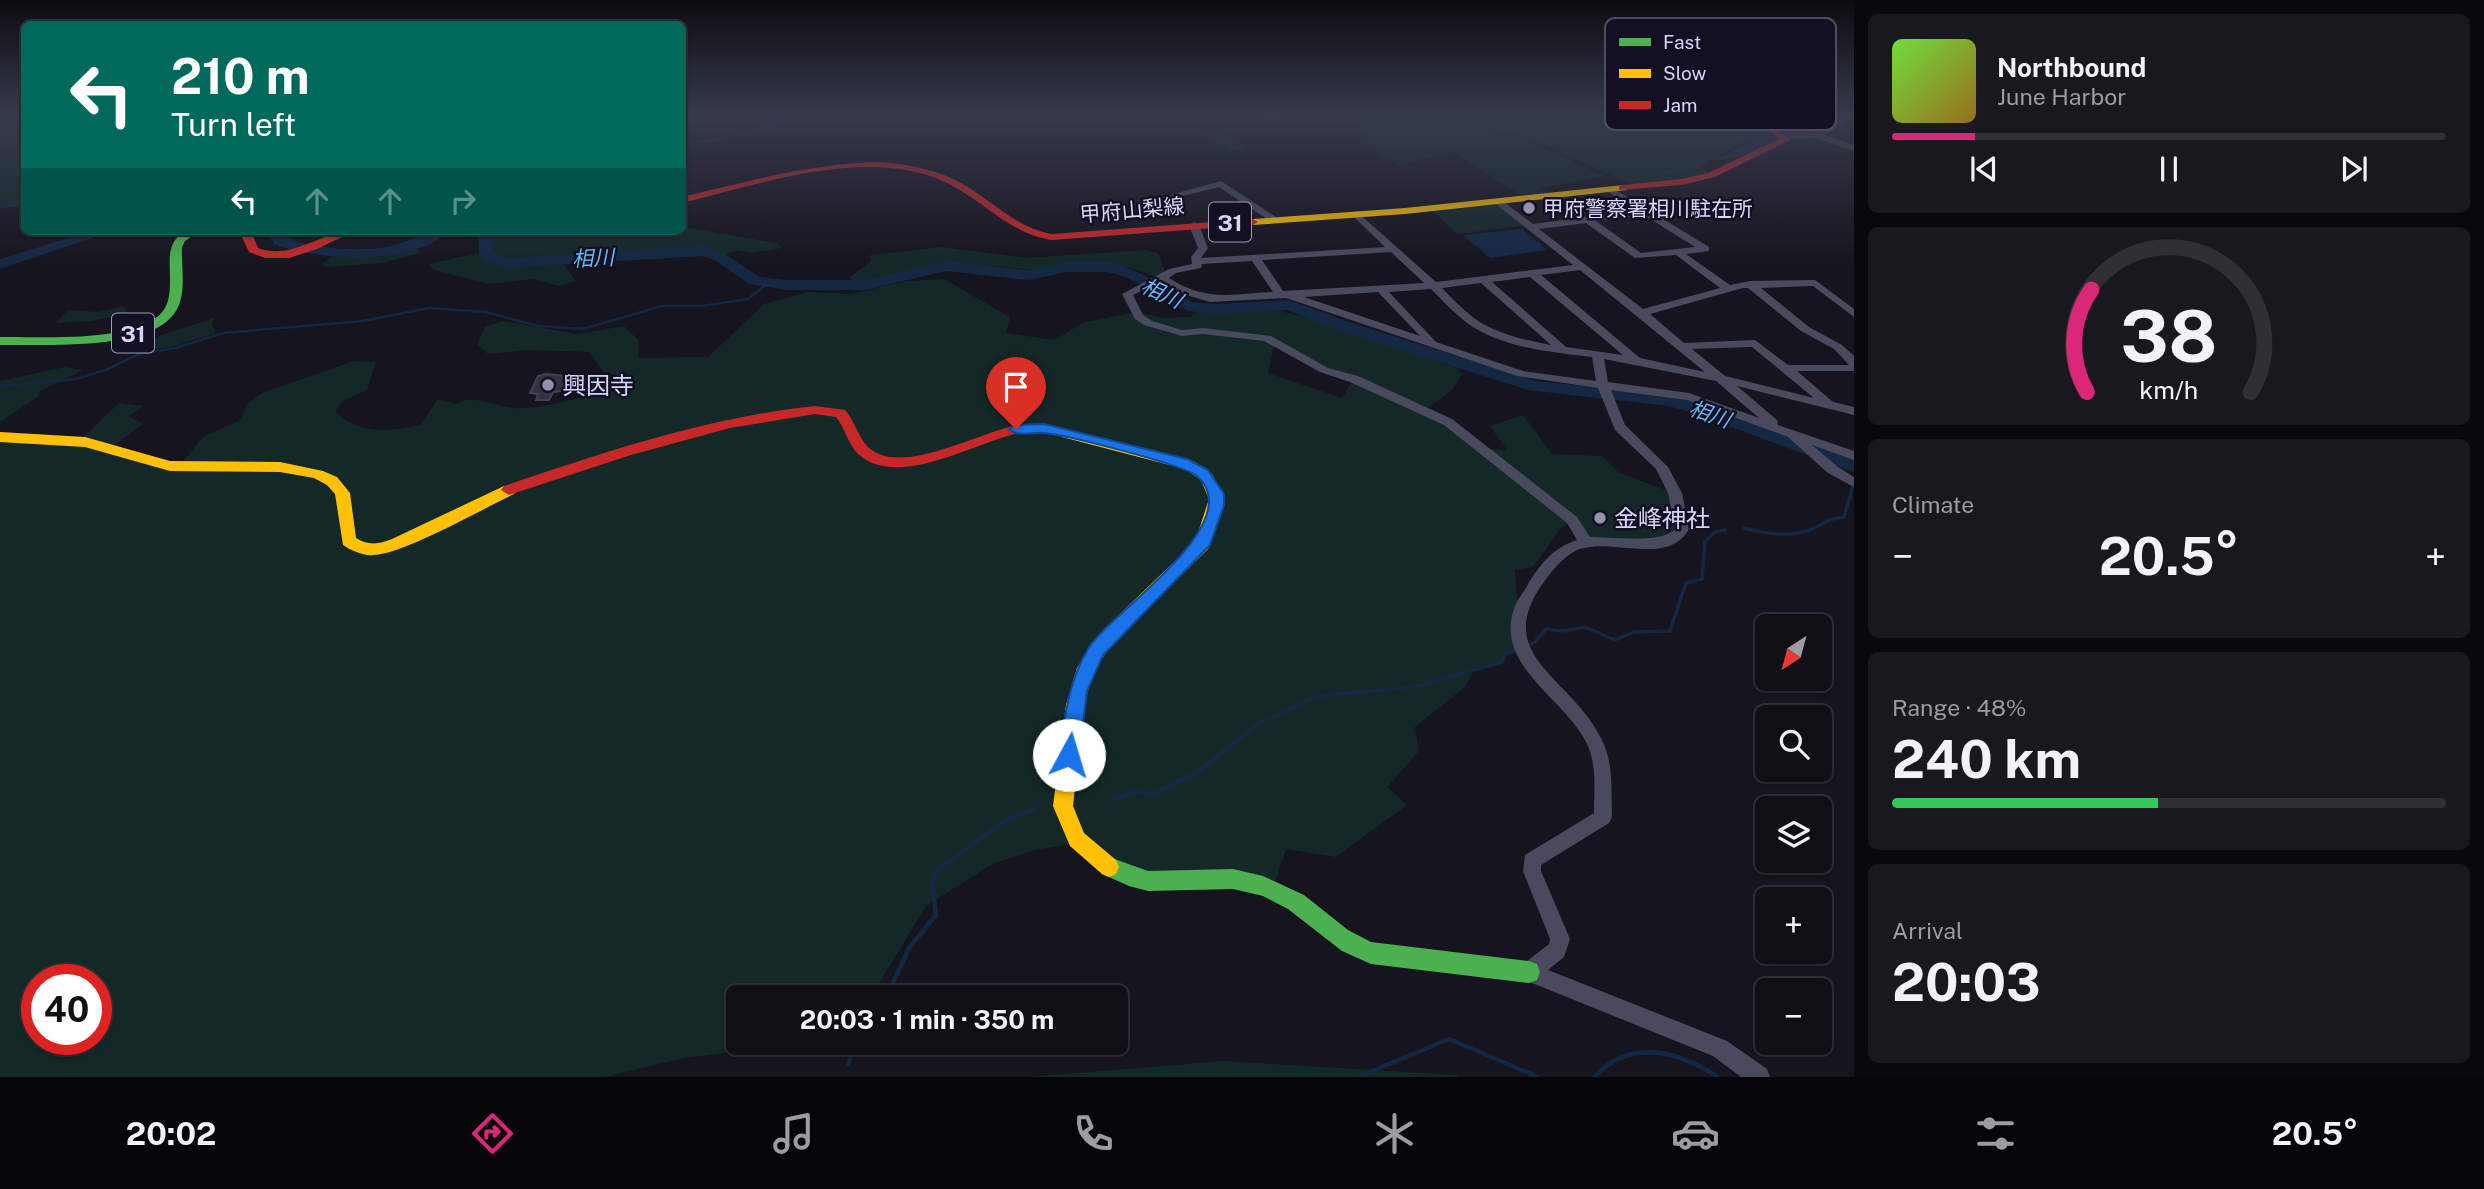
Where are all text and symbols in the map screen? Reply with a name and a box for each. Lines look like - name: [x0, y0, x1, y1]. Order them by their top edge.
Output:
- legend: [1605, 18, 1836, 130]
- text: Fast: [1663, 31, 1701, 53]
- text: 210 m: [171, 47, 310, 105]
- icon: left: [56, 49, 147, 140]
- text: Northbound: [1997, 52, 2146, 83]
- text: Slow: [1663, 62, 1707, 84]
- text: June Harbor: [1997, 83, 2126, 110]
- text: Jam: [1663, 94, 1697, 116]
- text: Turn left: [171, 106, 296, 143]
- icon: previous: [1965, 150, 2003, 188]
- icon: pause: [2150, 150, 2188, 188]
- icon: next: [2335, 150, 2373, 188]
- icon: left: [225, 182, 263, 220]
- icon: ahead: [298, 182, 336, 220]
- icon: ahead: [371, 182, 409, 220]
- icon: right: [444, 182, 482, 220]
- street label: 甲府山梨線: [1079, 193, 1185, 227]
- place label: 甲府警察署相川駐在所: [1543, 196, 1753, 221]
- marker: 甲府警察署相川駐在所: [1521, 200, 1537, 216]
- road number: 31: [1209, 202, 1251, 242]
- water label: 相川: [571, 244, 617, 272]
- water label: 相川: [1138, 273, 1188, 314]
- text: 38: [2120, 293, 2218, 378]
- road number: 31: [112, 314, 154, 352]
- pin: [986, 357, 1046, 429]
- icon: arrive: [997, 368, 1035, 406]
- place label: 興因寺: [562, 371, 634, 399]
- text: km/h: [2140, 375, 2198, 405]
- marker: 興因寺: [540, 377, 556, 393]
- water label: 相川: [1686, 395, 1736, 433]
- text: Climate: [1892, 491, 1974, 518]
- place label: 金峰神社: [1614, 504, 1710, 532]
- marker: 金峰神社: [1592, 510, 1608, 526]
- text: 20.5°: [2099, 526, 2239, 587]
- text: −: [1892, 534, 1913, 579]
- text: +: [2425, 534, 2446, 579]
- north arrow: [1755, 614, 1832, 691]
- map controls: [1755, 614, 1832, 1055]
- text: Range · 48%: [1892, 694, 2027, 721]
- button: search: [1755, 705, 1832, 782]
- position arrow: [1032, 718, 1106, 792]
- text: 240 km: [1892, 729, 2081, 790]
- button: layers: [1755, 796, 1832, 873]
- button: +: [1755, 887, 1832, 964]
- text: Arrival: [1892, 917, 1963, 944]
- text: 20:03: [1892, 952, 2040, 1013]
- speed limit sign: 40: [21, 964, 112, 1055]
- button: −: [1755, 978, 1832, 1055]
- text: 20:03 · 1 min · 350 m: [800, 1004, 1054, 1035]
- icon: directions: [468, 1109, 517, 1158]
- icon: music: [769, 1109, 818, 1158]
- icon: phone: [1069, 1109, 1118, 1158]
- icon: climate: [1370, 1109, 1419, 1158]
- icon: car: [1671, 1109, 1720, 1158]
- icon: filters: [1971, 1109, 2020, 1158]
- text: 20:02: [126, 1115, 216, 1152]
- text: 20.5°: [2272, 1115, 2358, 1152]

